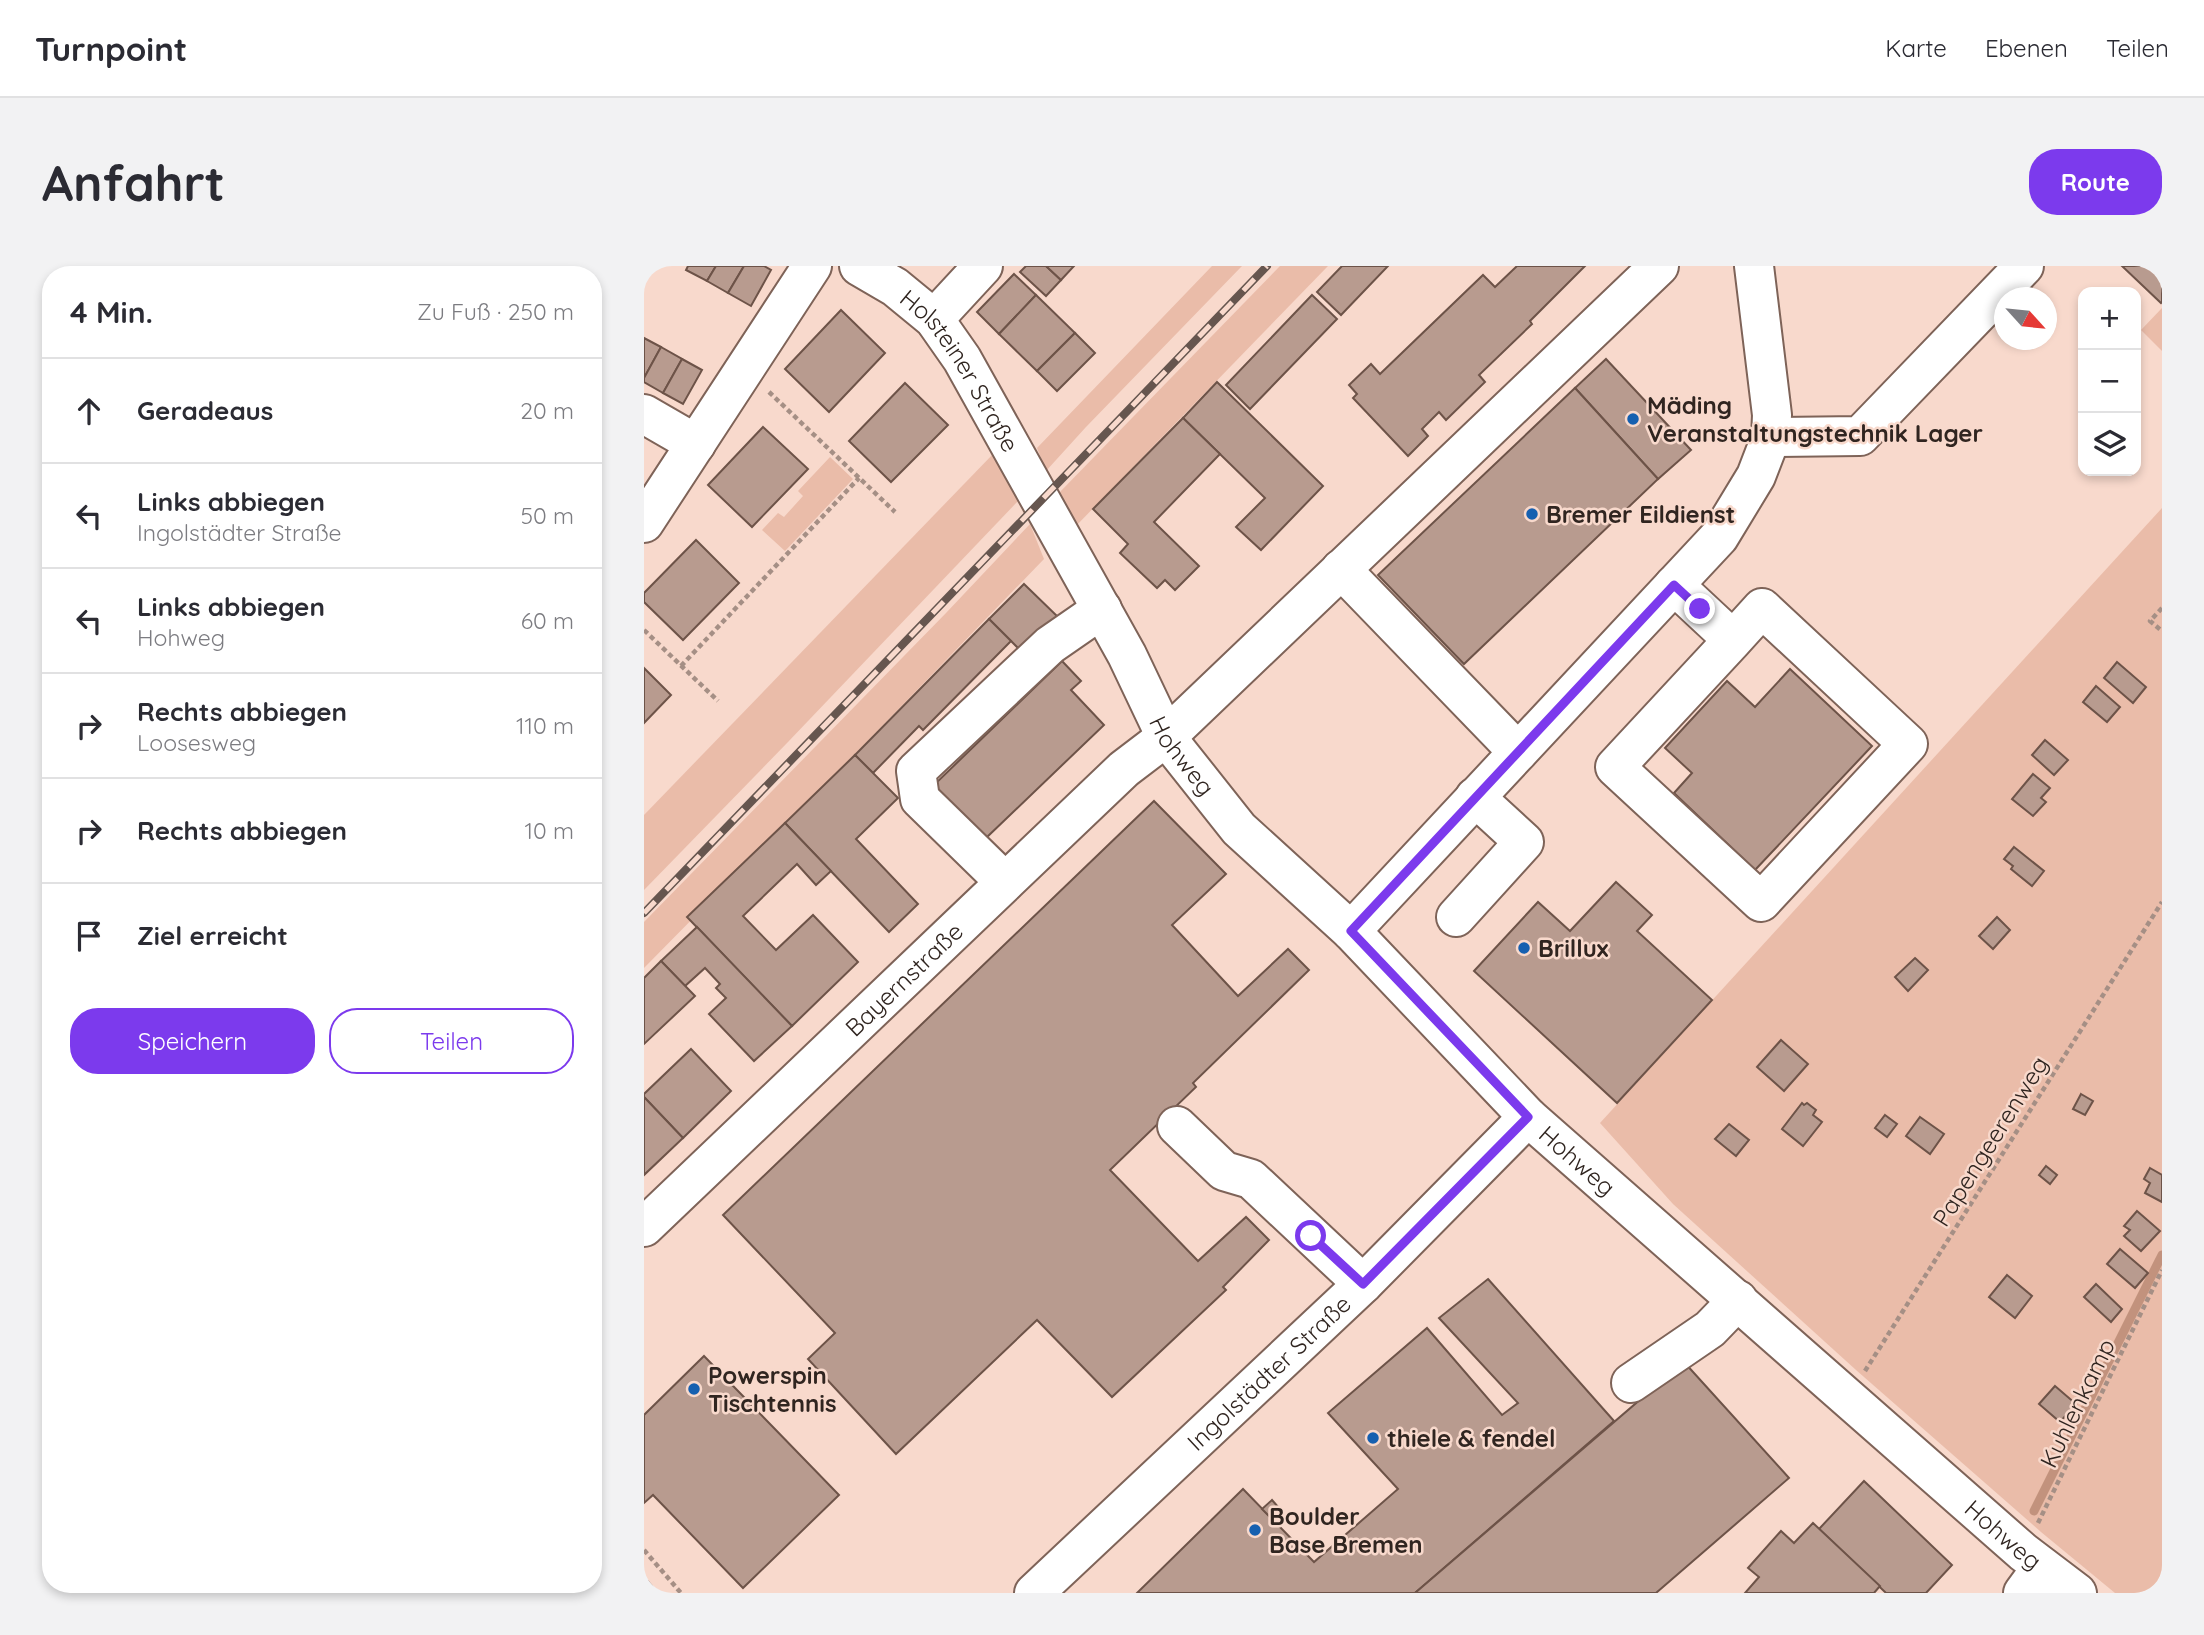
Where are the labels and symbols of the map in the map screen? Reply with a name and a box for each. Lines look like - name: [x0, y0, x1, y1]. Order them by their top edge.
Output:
- street label: Holsteiner Straße: [894, 283, 1026, 457]
- north arrow: [1994, 287, 2057, 350]
- place label: Mäding Veranstaltungstechnik Lager: [1647, 390, 1983, 448]
- marker: Mäding Veranstaltungstechnik Lager: [1625, 411, 1641, 427]
- place label: Bremer Eildienst: [1546, 499, 1735, 529]
- marker: Bremer Eildienst: [1524, 506, 1540, 522]
- route end: [1684, 593, 1715, 624]
- street label: Hohweg: [1143, 711, 1221, 801]
- street label: Bayernstraße: [839, 916, 969, 1042]
- place label: Brillux: [1538, 933, 1609, 963]
- marker: Brillux: [1516, 940, 1532, 956]
- street label: Papengeerenweg: [1926, 1050, 2054, 1232]
- street label: Hohweg: [1533, 1119, 1622, 1202]
- route start: [1295, 1220, 1326, 1251]
- street label: Ingolstädter Straße: [1181, 1289, 1357, 1457]
- street label: Kuhlenkamp: [2033, 1334, 2121, 1472]
- place label: Powerspin Tischtennis: [708, 1360, 837, 1418]
- marker: Powerspin Tischtennis: [686, 1381, 702, 1397]
- place label: thiele & fendel: [1387, 1423, 1556, 1453]
- marker: thiele & fendel: [1365, 1430, 1381, 1446]
- street label: Hohweg: [1959, 1493, 2048, 1576]
- place label: Boulder Base Bremen: [1269, 1501, 1423, 1559]
- marker: Boulder Base Bremen: [1247, 1522, 1263, 1538]

